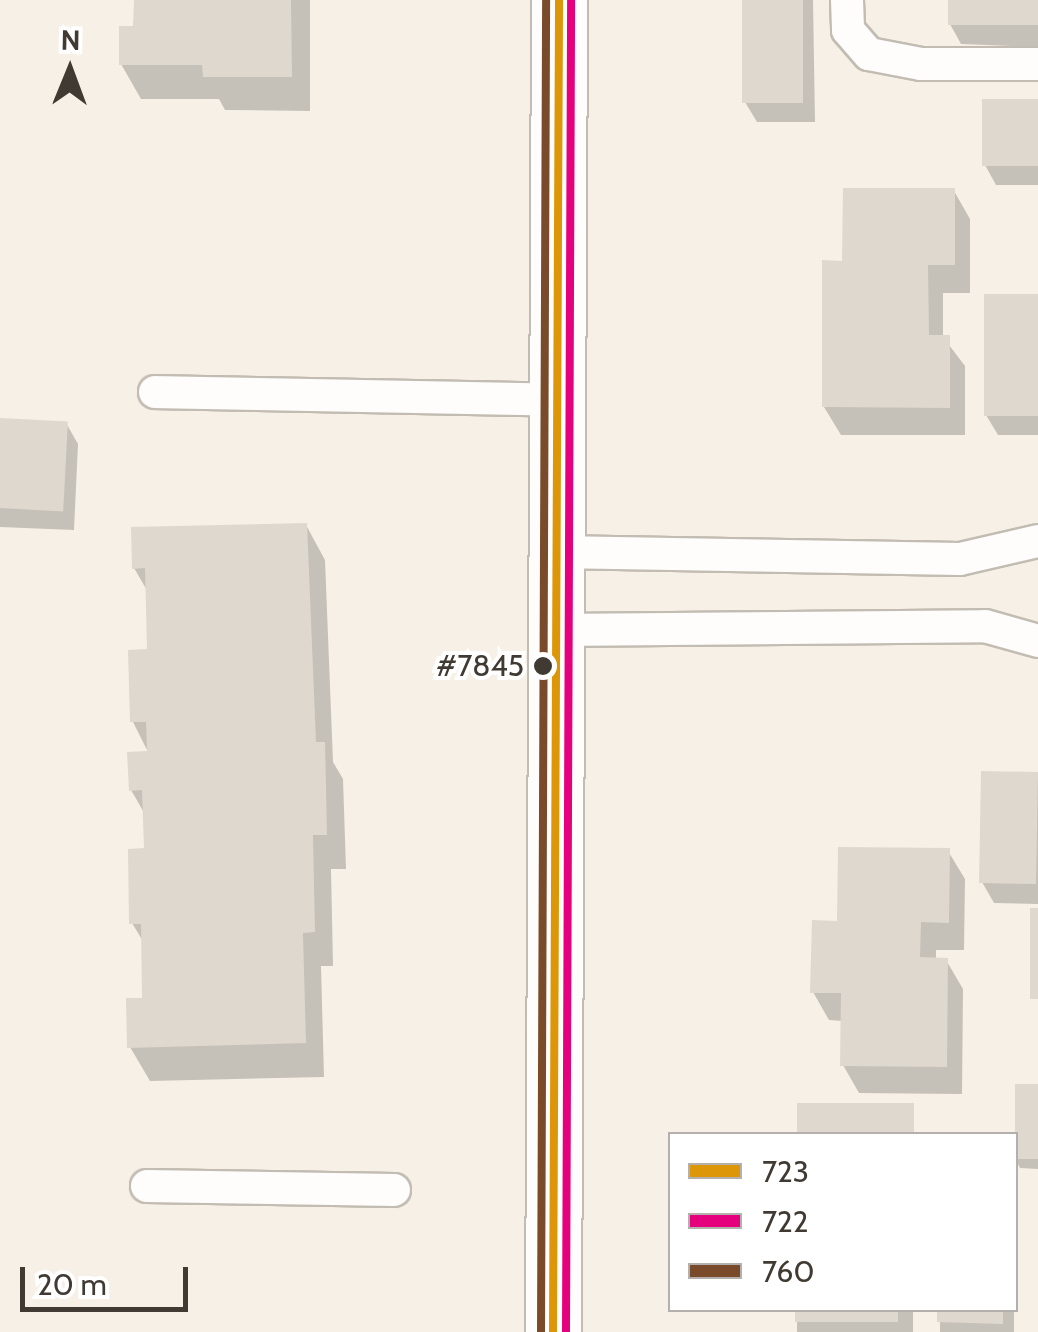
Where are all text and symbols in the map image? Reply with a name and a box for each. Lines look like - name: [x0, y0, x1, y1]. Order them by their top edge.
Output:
- north arrow: [20, 20, 120, 120]
- text: N: [60, 23, 81, 57]
- place label: #7845: [436, 648, 524, 684]
- marker: #7845: [533, 656, 553, 676]
- legend: [668, 1132, 1018, 1312]
- text: 723: [762, 1153, 809, 1190]
- text: 722: [762, 1203, 809, 1240]
- scale bar: [25, 1247, 192, 1309]
- text: 760: [762, 1253, 814, 1290]
- text: 20 m: [37, 1266, 107, 1303]

